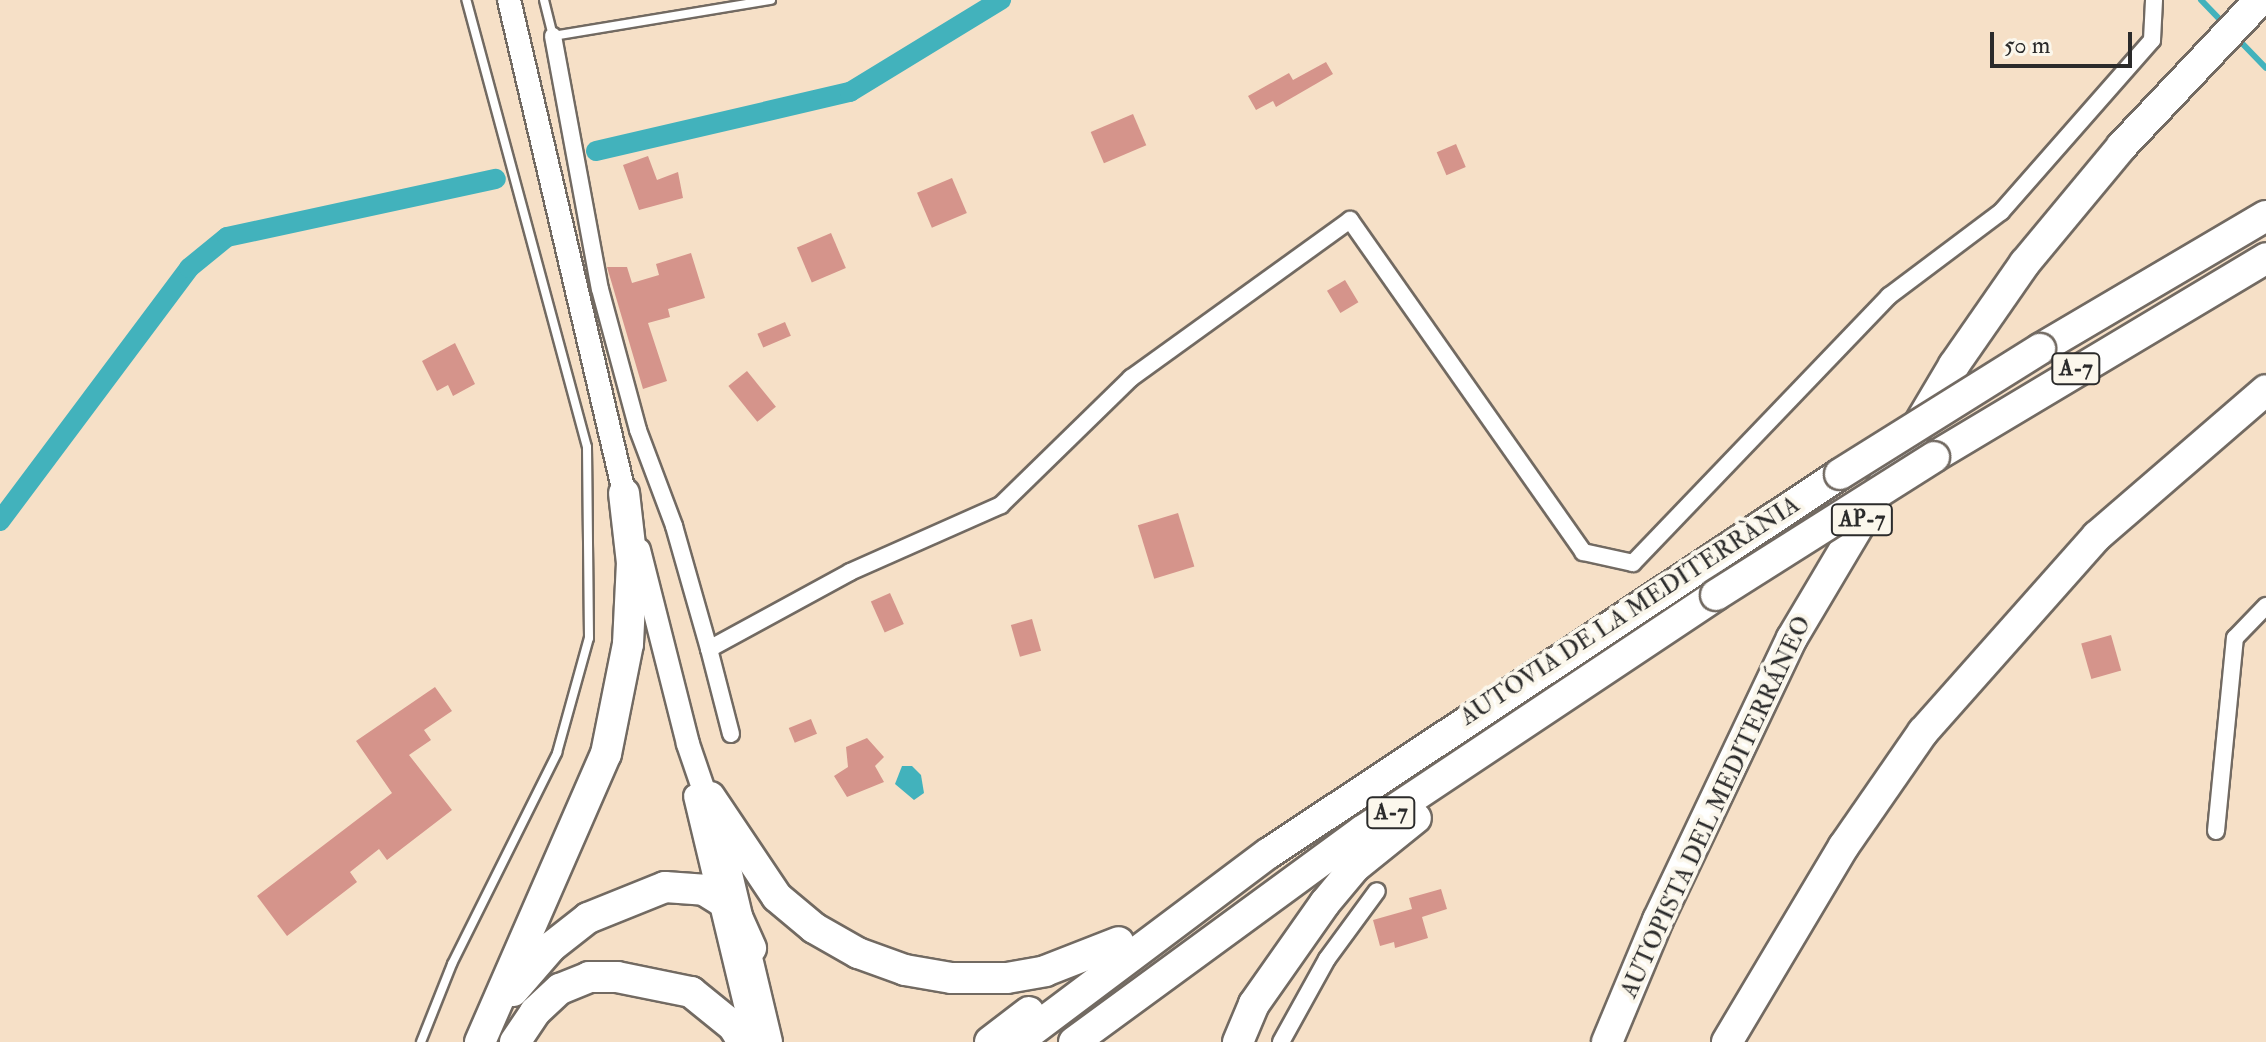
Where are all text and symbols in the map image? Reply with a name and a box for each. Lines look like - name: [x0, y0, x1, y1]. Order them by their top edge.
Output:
- scale bar: [1994, 16, 2136, 66]
- text: 50 m: [2004, 30, 2050, 61]
- road number: A-7: [2050, 351, 2102, 387]
- street label: AUTOVIA DE LA MEDITERRÀNIA: [1455, 490, 1805, 732]
- road number: AP-7: [1830, 502, 1894, 538]
- street label: AUTOPISTA DEL MEDITERRÁNEO: [1615, 612, 1817, 1002]
- road number: A-7: [1365, 795, 1417, 831]

